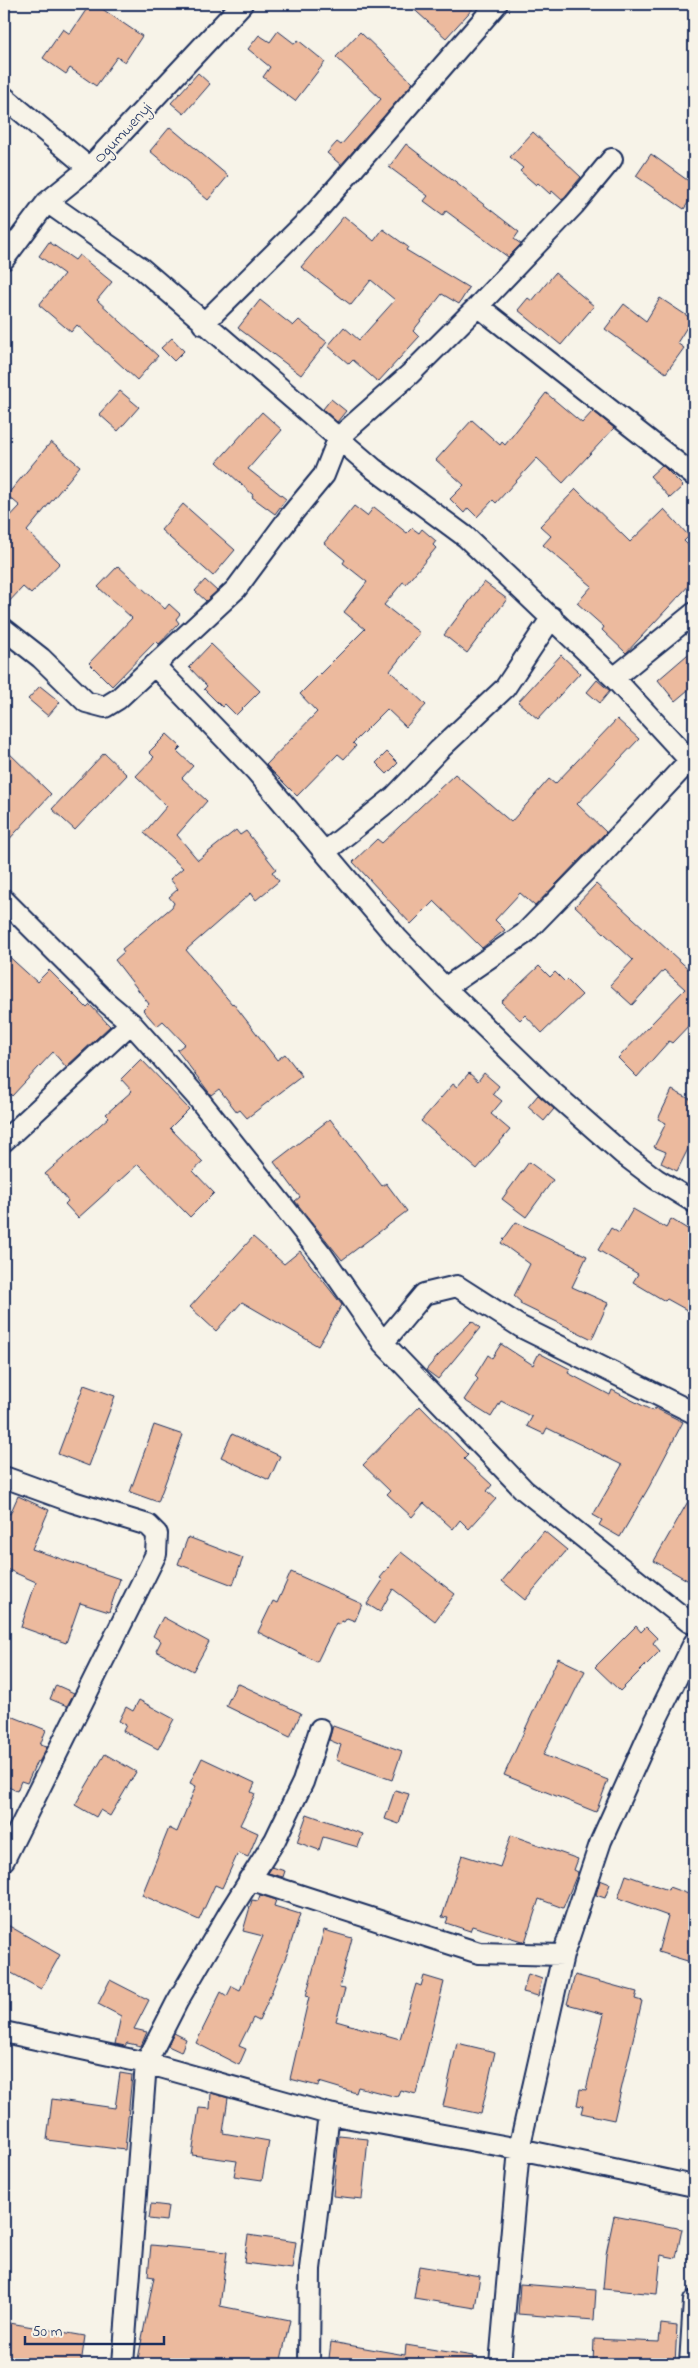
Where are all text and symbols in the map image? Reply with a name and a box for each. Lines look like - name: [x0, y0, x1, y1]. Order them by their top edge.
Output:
- street label: Ogumwenyi: [89, 97, 158, 170]
- scale bar: [25, 2313, 164, 2345]
- text: 50 m: [32, 2321, 63, 2343]

